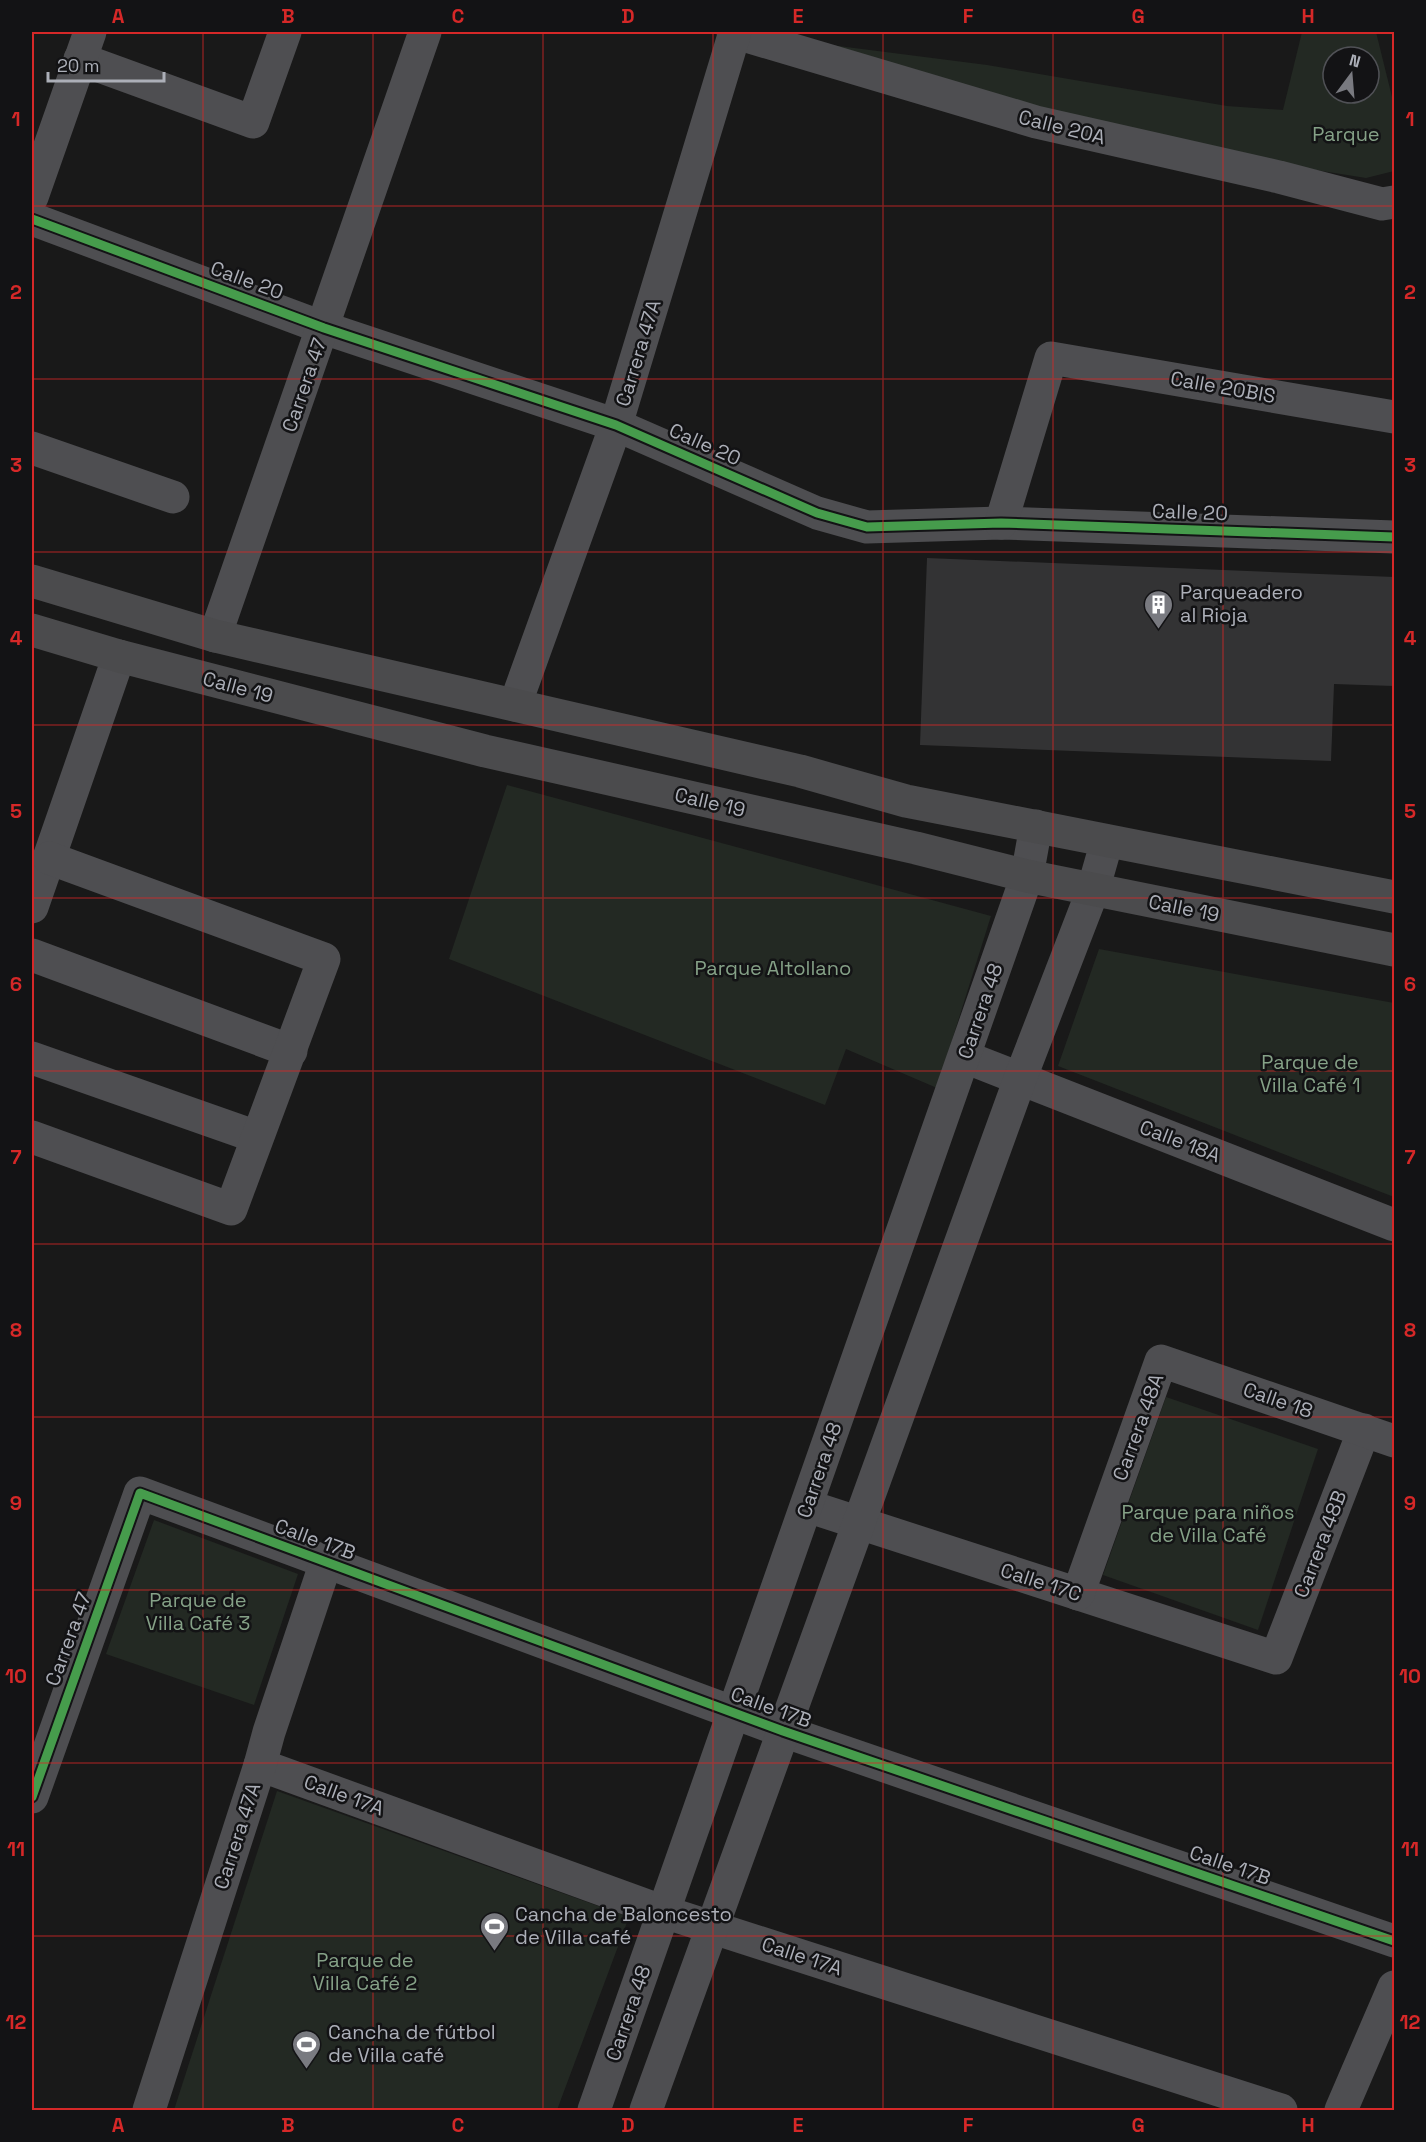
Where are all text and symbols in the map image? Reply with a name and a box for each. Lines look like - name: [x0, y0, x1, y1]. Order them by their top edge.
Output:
- text: A: [112, 3, 125, 29]
- text: B: [281, 3, 295, 29]
- text: C: [452, 3, 465, 29]
- text: D: [621, 3, 635, 29]
- text: E: [792, 3, 804, 29]
- text: F: [963, 3, 974, 29]
- text: G: [1131, 3, 1145, 29]
- text: H: [1301, 3, 1315, 29]
- scale bar: [48, 45, 164, 83]
- north arrow: [1321, 45, 1381, 105]
- text: N: [1347, 49, 1363, 73]
- text: 20 m: [57, 54, 100, 77]
- street label: Calle 20A: [1016, 104, 1109, 150]
- text: 1: [11, 106, 21, 132]
- text: 1: [1405, 106, 1415, 132]
- park label: Parque: [1312, 121, 1380, 147]
- street label: Calle 20: [207, 255, 287, 305]
- text: 2: [10, 279, 22, 305]
- text: 2: [1404, 279, 1416, 305]
- street label: Carrera 47A: [609, 296, 667, 410]
- street label: Carrera 47: [276, 334, 332, 436]
- street label: Calle 20BIS: [1168, 365, 1278, 409]
- street label: Calle 20: [665, 417, 745, 471]
- text: 3: [10, 452, 22, 478]
- text: 3: [1404, 452, 1416, 478]
- street label: Calle 20: [1152, 498, 1228, 526]
- place label: Parqueadero al Rioja: [1180, 579, 1303, 628]
- building icon: Parqueadero al Rioja: [1143, 588, 1175, 630]
- text: 4: [10, 625, 23, 651]
- text: 4: [1404, 625, 1417, 651]
- street label: Calle 19: [200, 665, 276, 709]
- street label: Calle 19: [672, 781, 748, 823]
- text: 5: [10, 798, 22, 824]
- text: 5: [1404, 798, 1416, 824]
- street label: Calle 19: [1146, 888, 1222, 928]
- park label: Parque Altollano: [695, 955, 851, 981]
- street label: Carrera 48: [951, 960, 1009, 1062]
- text: 6: [10, 971, 22, 997]
- text: 6: [1404, 971, 1416, 997]
- park label: Parque de Villa Café 1: [1259, 1049, 1361, 1098]
- street label: Calle 18A: [1136, 1114, 1224, 1168]
- text: 7: [10, 1144, 22, 1170]
- text: 7: [1404, 1144, 1416, 1170]
- text: 8: [10, 1317, 22, 1343]
- text: 8: [1404, 1317, 1416, 1343]
- street label: Carrera 48A: [1107, 1369, 1170, 1484]
- street label: Calle 18: [1240, 1376, 1316, 1424]
- street label: Carrera 48: [790, 1419, 848, 1521]
- street label: Carrera 48B: [1288, 1487, 1352, 1601]
- text: 9: [10, 1490, 22, 1516]
- text: 9: [1404, 1490, 1416, 1516]
- park label: Parque para niños de Villa Café: [1121, 1499, 1295, 1548]
- street label: Calle 17B: [271, 1512, 359, 1566]
- street label: Calle 17C: [997, 1557, 1085, 1607]
- park label: Parque de Villa Café 3: [146, 1587, 250, 1636]
- street label: Carrera 47: [39, 1589, 97, 1689]
- text: 10: [5, 1663, 27, 1689]
- text: 10: [1399, 1663, 1421, 1689]
- street label: Calle 17B: [727, 1680, 815, 1734]
- street label: Calle 17A: [300, 1769, 388, 1822]
- street label: Carrera 47A: [208, 1779, 267, 1893]
- text: 11: [7, 1836, 25, 1862]
- text: 11: [1401, 1836, 1419, 1862]
- street label: Calle 17B: [1186, 1839, 1274, 1891]
- place label: Cancha de Baloncesto de Villa café: [515, 1901, 732, 1950]
- sports icon: Cancha de Baloncesto de Villa café: [478, 1910, 510, 1952]
- street label: Calle 17A: [758, 1931, 846, 1981]
- park label: Parque de Villa Café 2: [313, 1947, 417, 1996]
- street label: Carrera 48: [599, 1962, 657, 2064]
- text: 12: [6, 2009, 27, 2035]
- text: 12: [1400, 2009, 1421, 2035]
- place label: Cancha de fútbol de Villa café: [328, 2019, 496, 2068]
- sports icon: Cancha de fútbol de Villa café: [291, 2028, 323, 2070]
- text: A: [112, 2112, 125, 2138]
- text: B: [281, 2112, 295, 2138]
- text: C: [452, 2112, 465, 2138]
- text: D: [621, 2112, 635, 2138]
- text: E: [792, 2112, 804, 2138]
- text: F: [963, 2112, 974, 2138]
- text: G: [1131, 2112, 1145, 2138]
- text: H: [1301, 2112, 1315, 2138]

